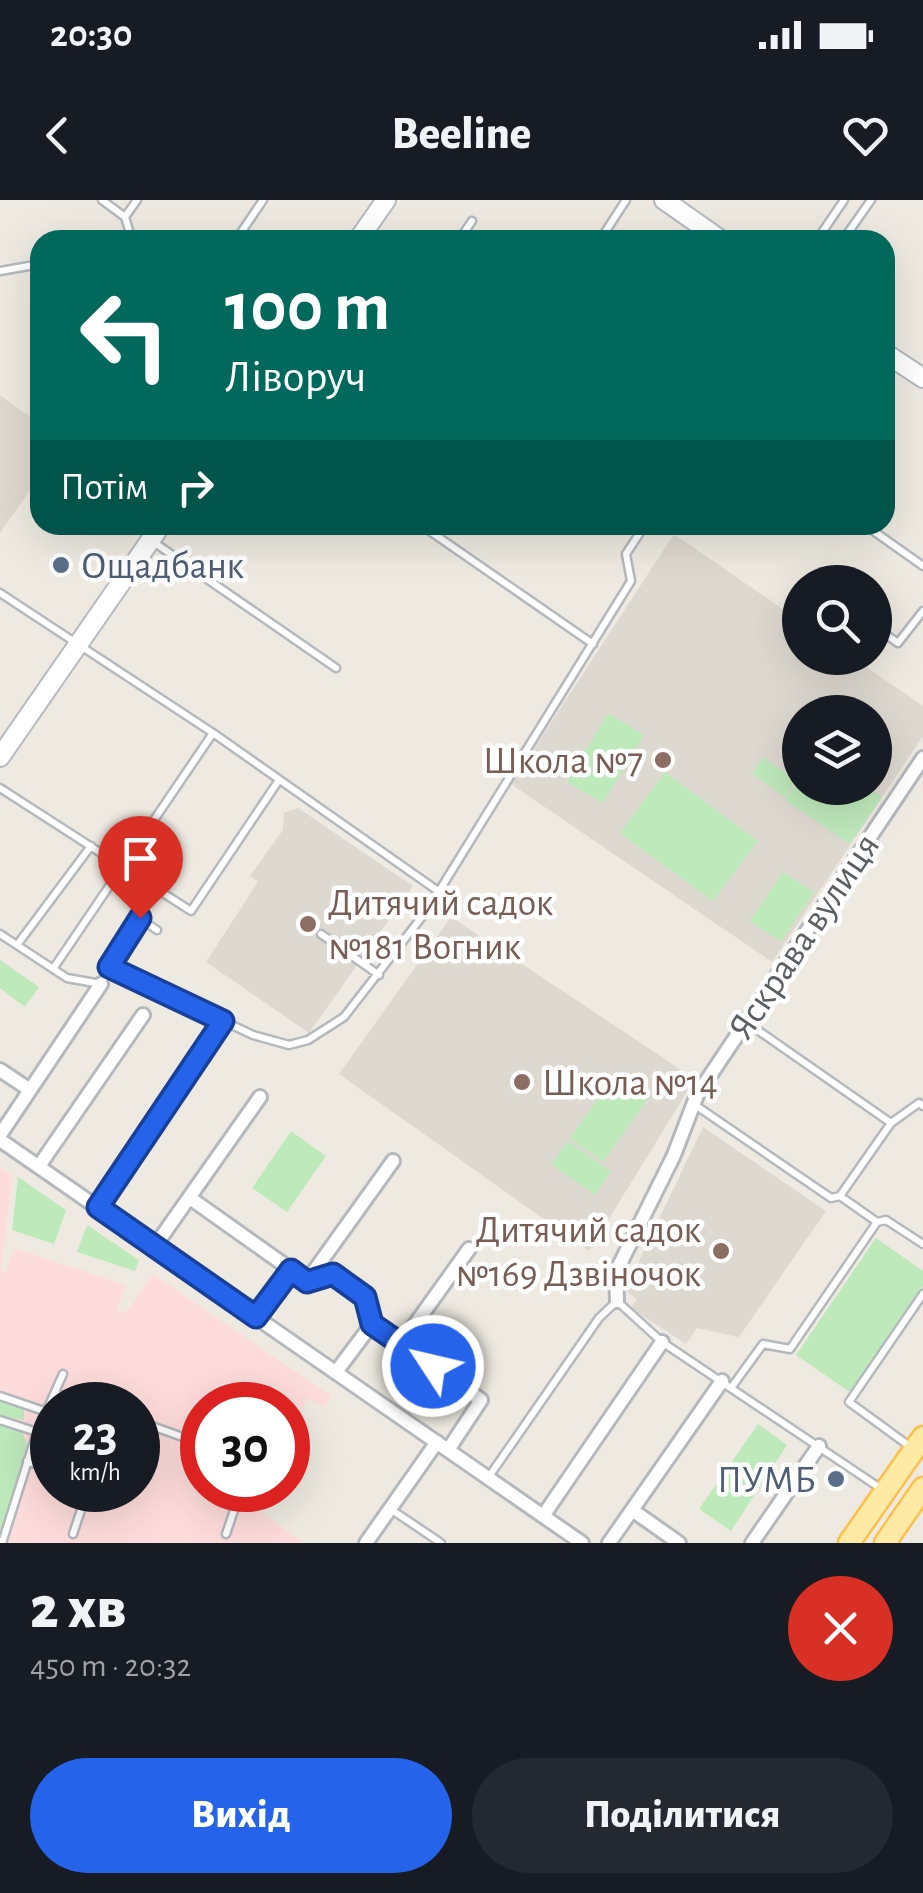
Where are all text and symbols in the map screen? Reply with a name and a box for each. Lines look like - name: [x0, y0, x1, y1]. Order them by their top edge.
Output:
- text: 20:30: [50, 16, 133, 54]
- icon: back: [30, 108, 85, 163]
- icon: heart: [838, 108, 893, 163]
- text: Beeline: [392, 112, 531, 157]
- icon: left: [60, 270, 190, 400]
- text: 100 m: [225, 273, 390, 343]
- text: Ліворуч: [225, 355, 367, 400]
- icon: right: [168, 460, 223, 515]
- text: Потім: [60, 469, 148, 507]
- place label: Ощадбанк: [81, 548, 244, 586]
- marker: Ощадбанк: [50, 554, 72, 576]
- map controls: [782, 565, 892, 805]
- button: search: [782, 565, 892, 675]
- button: layers: [782, 695, 892, 805]
- place label: Школа №7: [483, 743, 643, 781]
- marker: Школа №7: [652, 749, 674, 771]
- pin: [98, 816, 183, 919]
- street label: Яскрава вулиця: [722, 827, 887, 1047]
- icon: arrive: [113, 831, 168, 886]
- place label: Дитячий садок №181 Вогник: [328, 885, 553, 967]
- marker: Дитячий садок №181 Вогник: [297, 913, 319, 935]
- place label: Школа №14: [542, 1065, 718, 1103]
- marker: Школа №14: [511, 1071, 533, 1093]
- place label: Дитячий садок №169 Дзвіночок: [456, 1212, 701, 1294]
- marker: Дитячий садок №169 Дзвіночок: [710, 1240, 732, 1262]
- position arrow: [381, 1314, 485, 1418]
- speed limit sign: 30: [180, 1382, 310, 1512]
- text: 23: [72, 1410, 118, 1460]
- text: km/h: [69, 1460, 121, 1485]
- place label: ПУМБ: [717, 1462, 816, 1500]
- marker: ПУМБ: [825, 1468, 847, 1490]
- button: close: [788, 1576, 893, 1681]
- text: 2 хв: [30, 1579, 126, 1639]
- text: 450 m · 20:32: [30, 1650, 191, 1682]
- button: Вихід: [30, 1758, 452, 1873]
- button: Поділитися: [472, 1758, 893, 1873]

